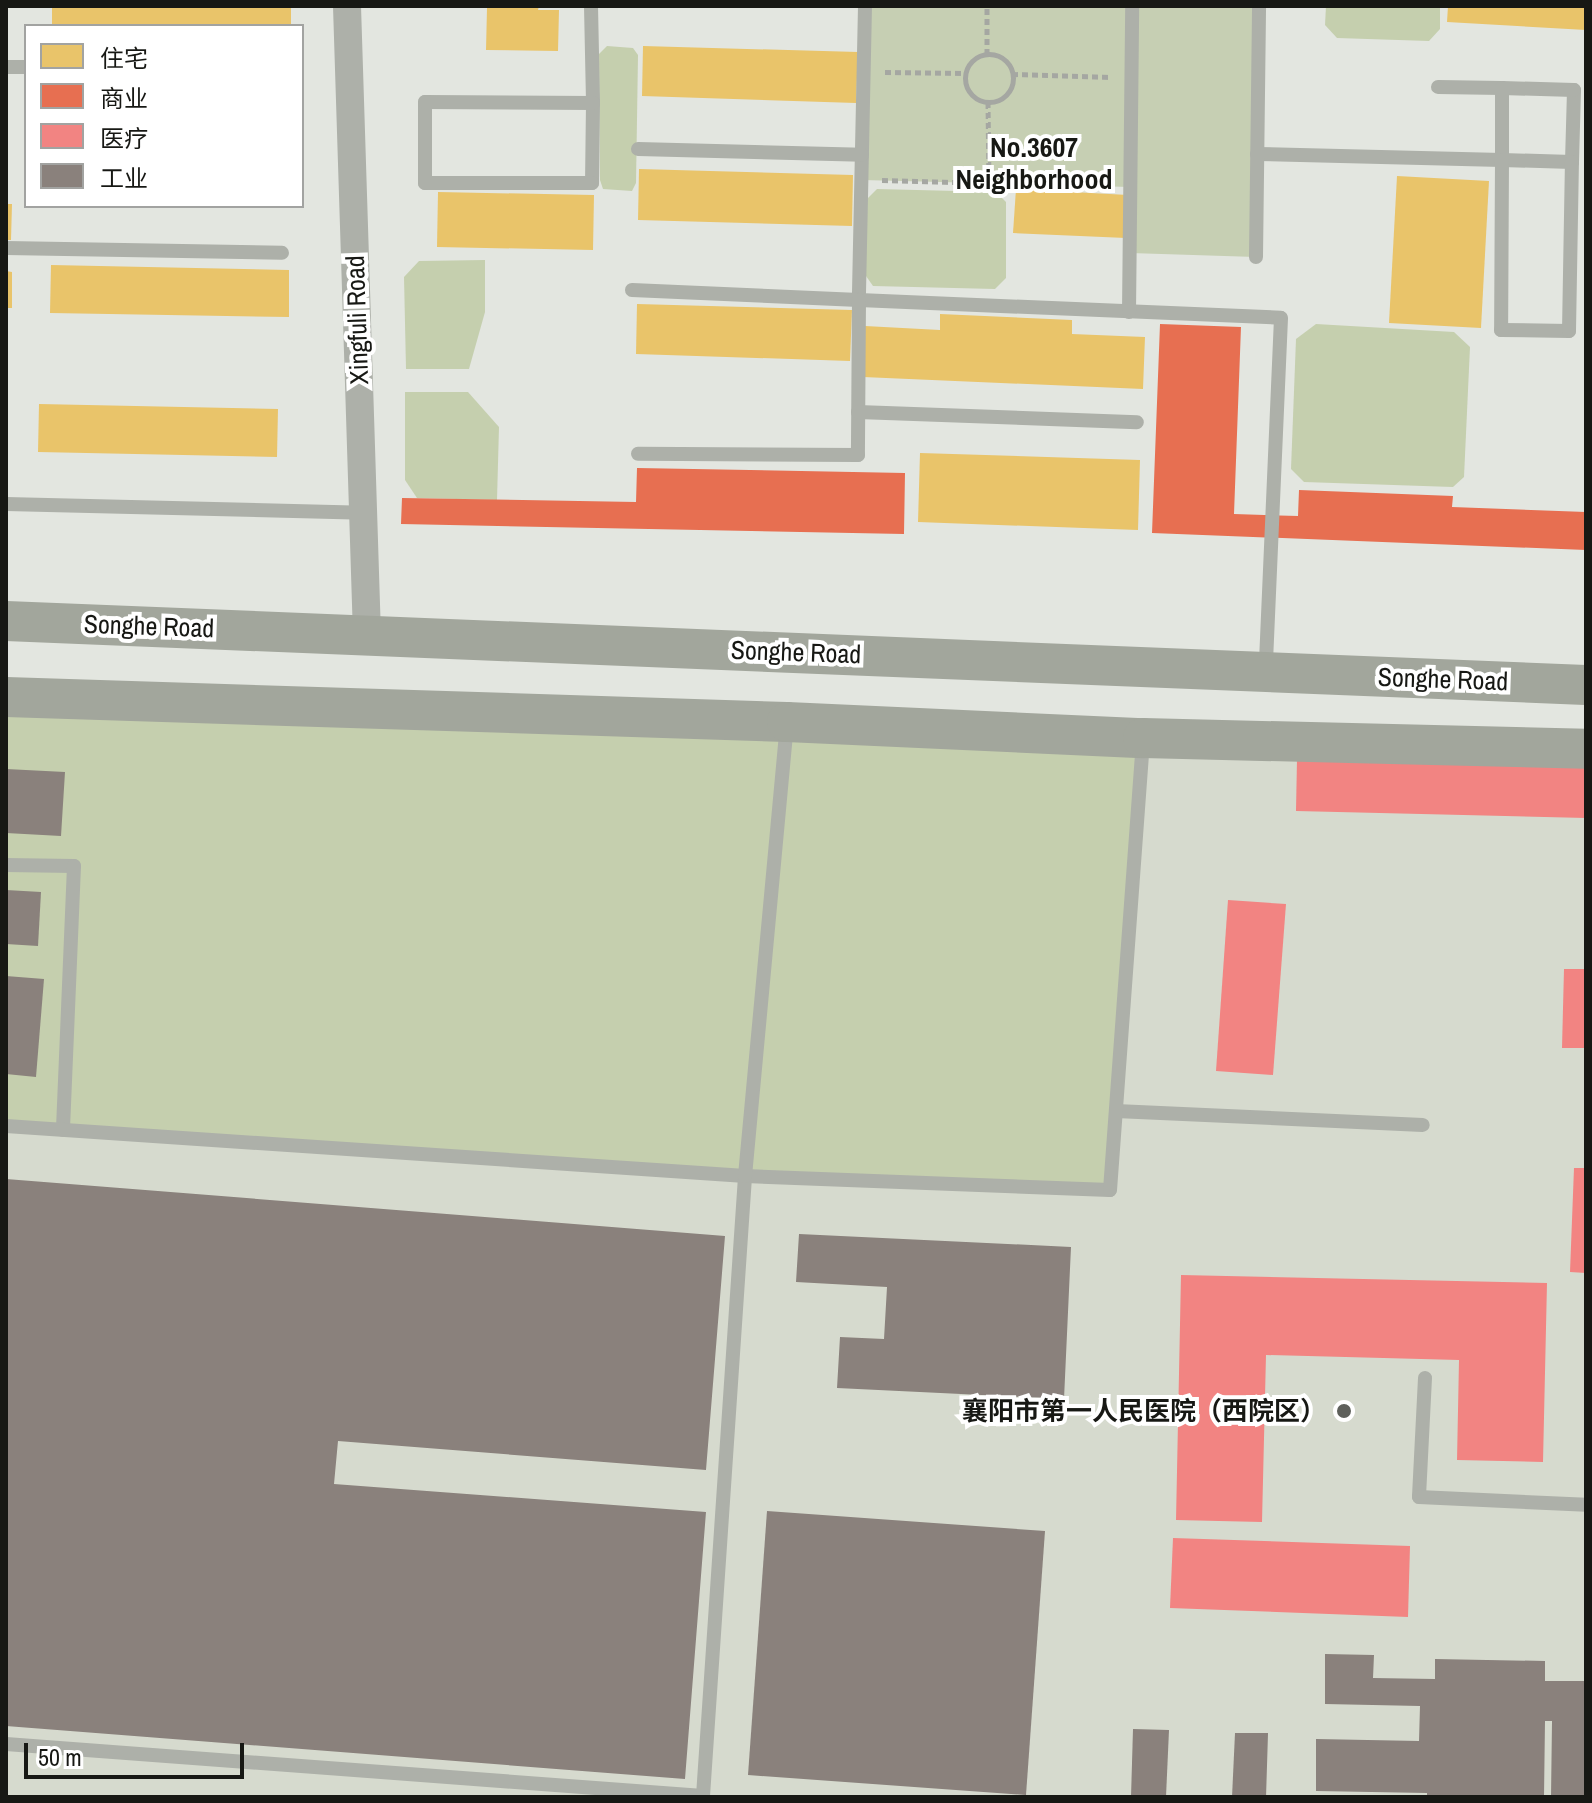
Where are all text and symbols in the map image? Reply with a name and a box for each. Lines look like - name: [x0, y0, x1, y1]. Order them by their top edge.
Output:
- legend: [24, 24, 304, 208]
- text: 住宅: [100, 42, 148, 74]
- text: 商业: [100, 82, 148, 114]
- text: 医疗: [100, 122, 148, 154]
- district label: No.3607 Neighborhood: [956, 130, 1112, 196]
- text: 工业: [100, 162, 148, 194]
- street label: Xingfuli Road: [339, 255, 375, 385]
- street label: Songhe Road: [83, 608, 215, 644]
- street label: Songhe Road: [730, 634, 862, 670]
- street label: Songhe Road: [1377, 661, 1509, 697]
- place label: 襄阳市第一人民医院（西院区）: [962, 1395, 1326, 1427]
- marker: 襄阳市第一人民医院（西院区）: [1333, 1400, 1355, 1422]
- scale bar: [28, 1727, 248, 1777]
- text: 50 m: [38, 1741, 82, 1773]

